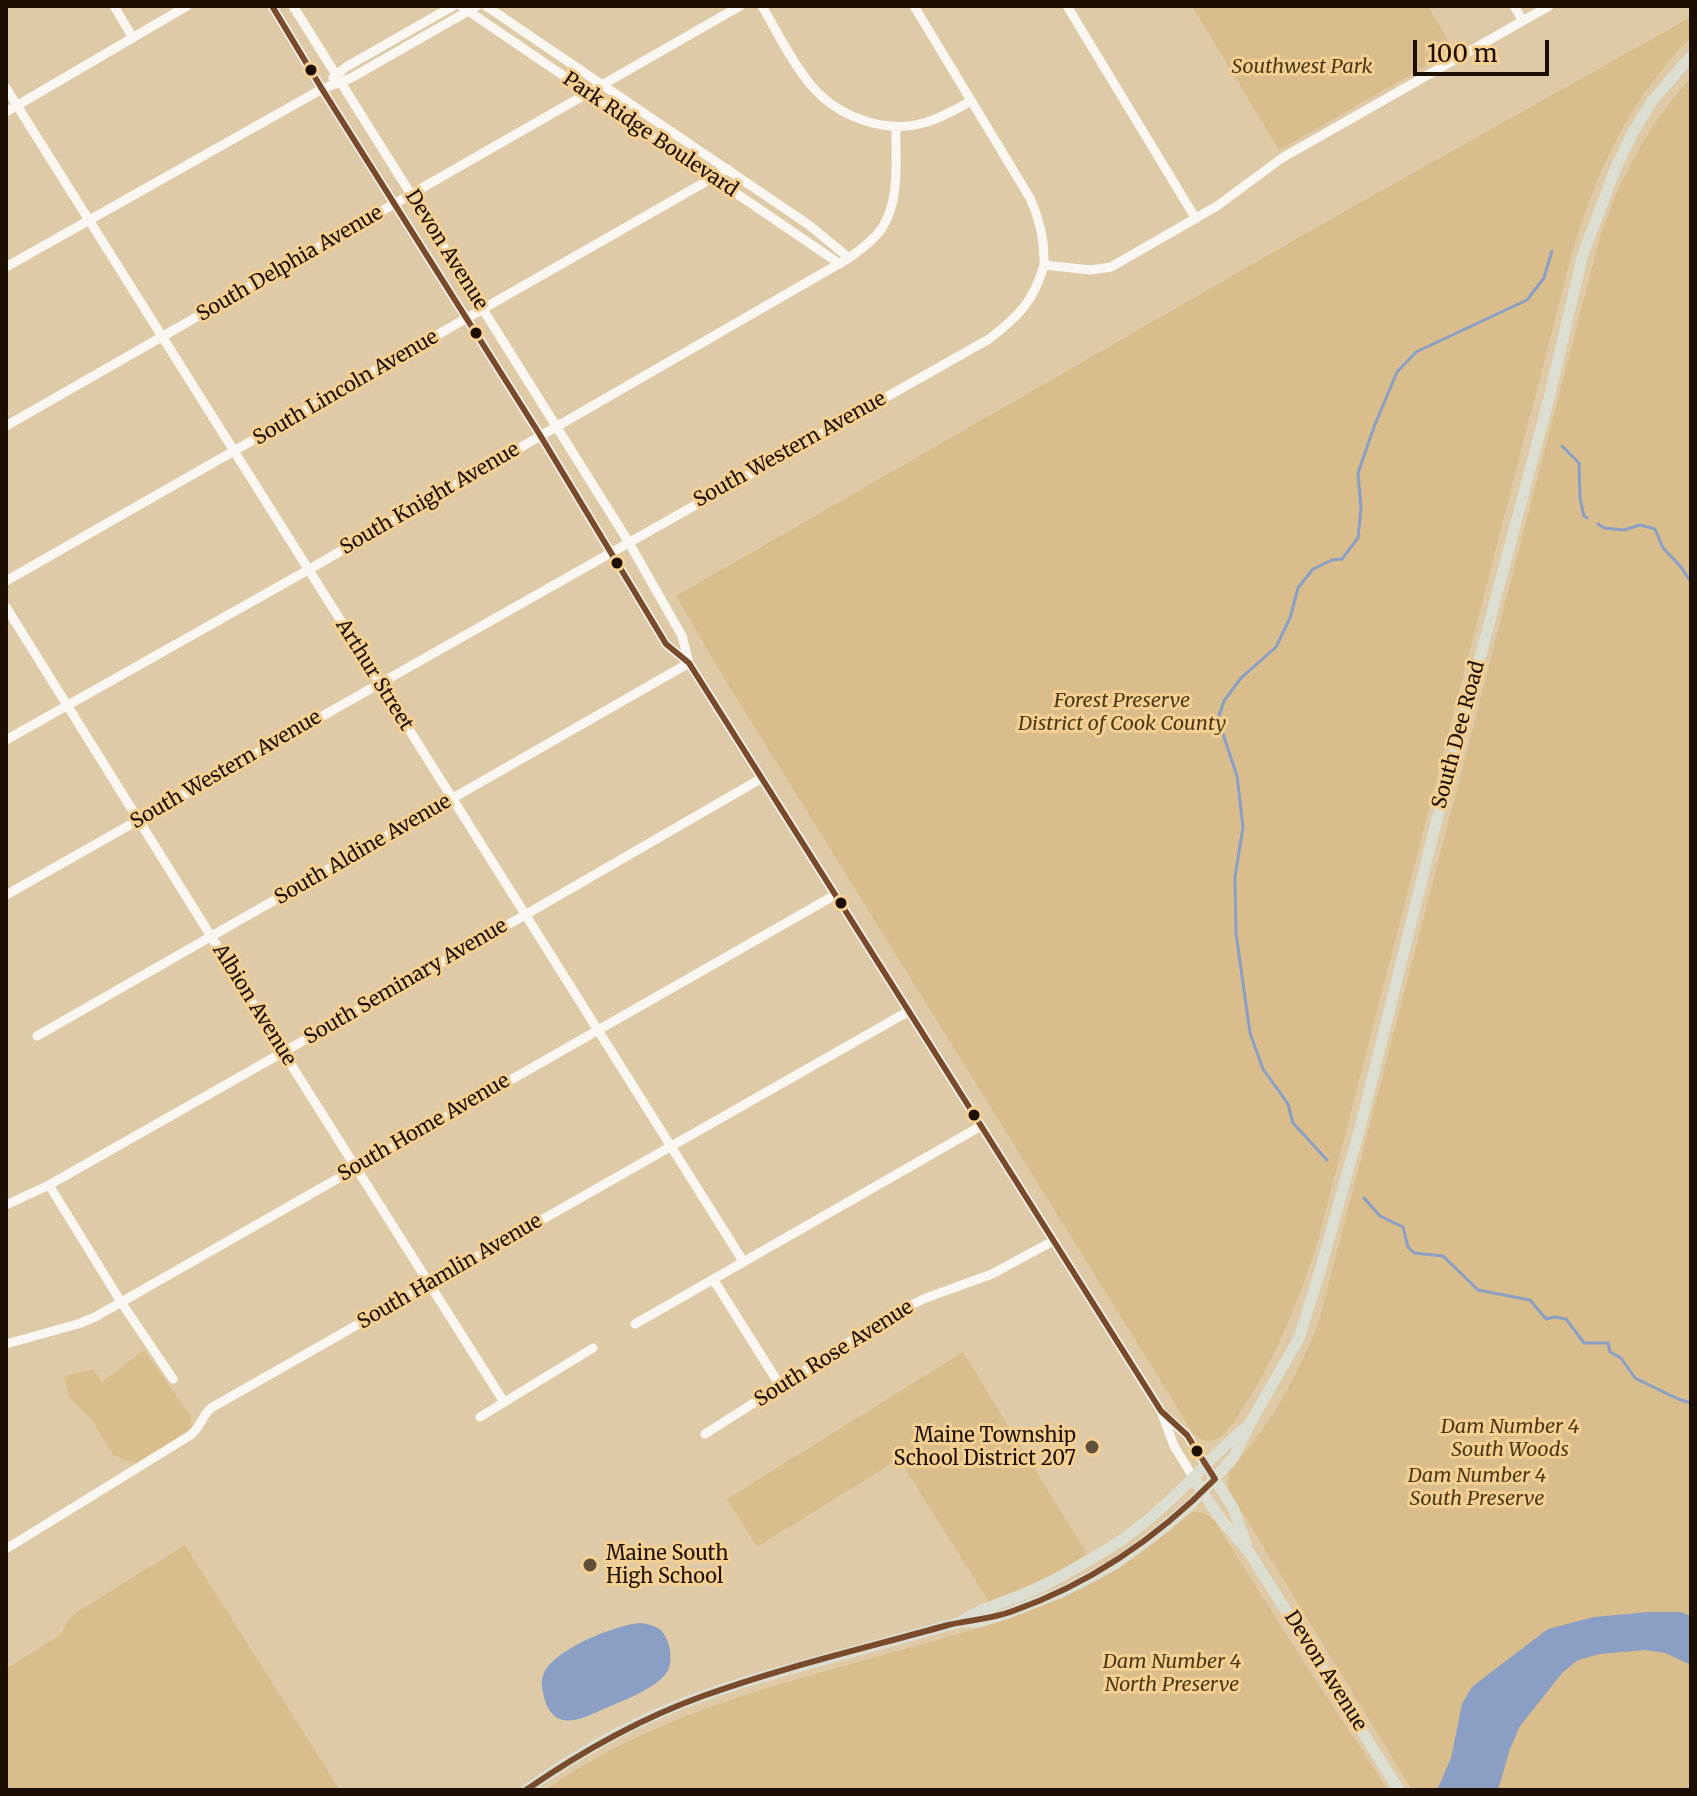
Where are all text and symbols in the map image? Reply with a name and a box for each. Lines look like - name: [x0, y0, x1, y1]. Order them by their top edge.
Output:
- scale bar: [1417, 24, 1553, 74]
- text: 100 m: [1427, 38, 1497, 69]
- park label: Southwest Park: [1232, 55, 1372, 79]
- unlabelled marker: [303, 62, 319, 78]
- street label: Park Ridge Boulevard: [558, 67, 742, 203]
- street label: Devon Avenue: [400, 186, 492, 314]
- street label: South Delphia Avenue: [193, 201, 387, 327]
- street label: South Lincoln Avenue: [249, 325, 443, 451]
- unlabelled marker: [468, 325, 484, 341]
- street label: South Western Avenue: [690, 387, 890, 513]
- street label: South Knight Avenue: [336, 438, 524, 560]
- unlabelled marker: [609, 555, 625, 571]
- street label: Arthur Street: [330, 615, 418, 735]
- street label: South Dee Road: [1428, 659, 1490, 811]
- park label: Forest Preserve District of Cook County: [1018, 689, 1226, 736]
- street label: South Western Avenue: [126, 706, 326, 834]
- street label: South Aldine Avenue: [271, 790, 455, 910]
- unlabelled marker: [833, 895, 849, 911]
- street label: South Seminary Avenue: [300, 914, 512, 1050]
- street label: Albion Avenue: [207, 940, 301, 1070]
- street label: South Home Avenue: [334, 1069, 514, 1187]
- unlabelled marker: [966, 1107, 982, 1123]
- street label: South Hamlin Avenue: [354, 1209, 546, 1335]
- street label: South Rose Avenue: [750, 1296, 918, 1412]
- park label: Dam Number 4 South Woods: [1441, 1415, 1579, 1462]
- place label: Maine Township School District 207: [894, 1424, 1076, 1471]
- marker: Maine Township School District 207: [1083, 1438, 1101, 1456]
- unlabelled marker: [1189, 1443, 1205, 1459]
- park label: Dam Number 4 South Preserve: [1408, 1464, 1546, 1511]
- place label: Maine South High School: [606, 1542, 728, 1589]
- marker: Maine South High School: [581, 1556, 599, 1574]
- street label: Devon Avenue: [1279, 1607, 1371, 1735]
- park label: Dam Number 4 North Preserve: [1103, 1650, 1241, 1697]

